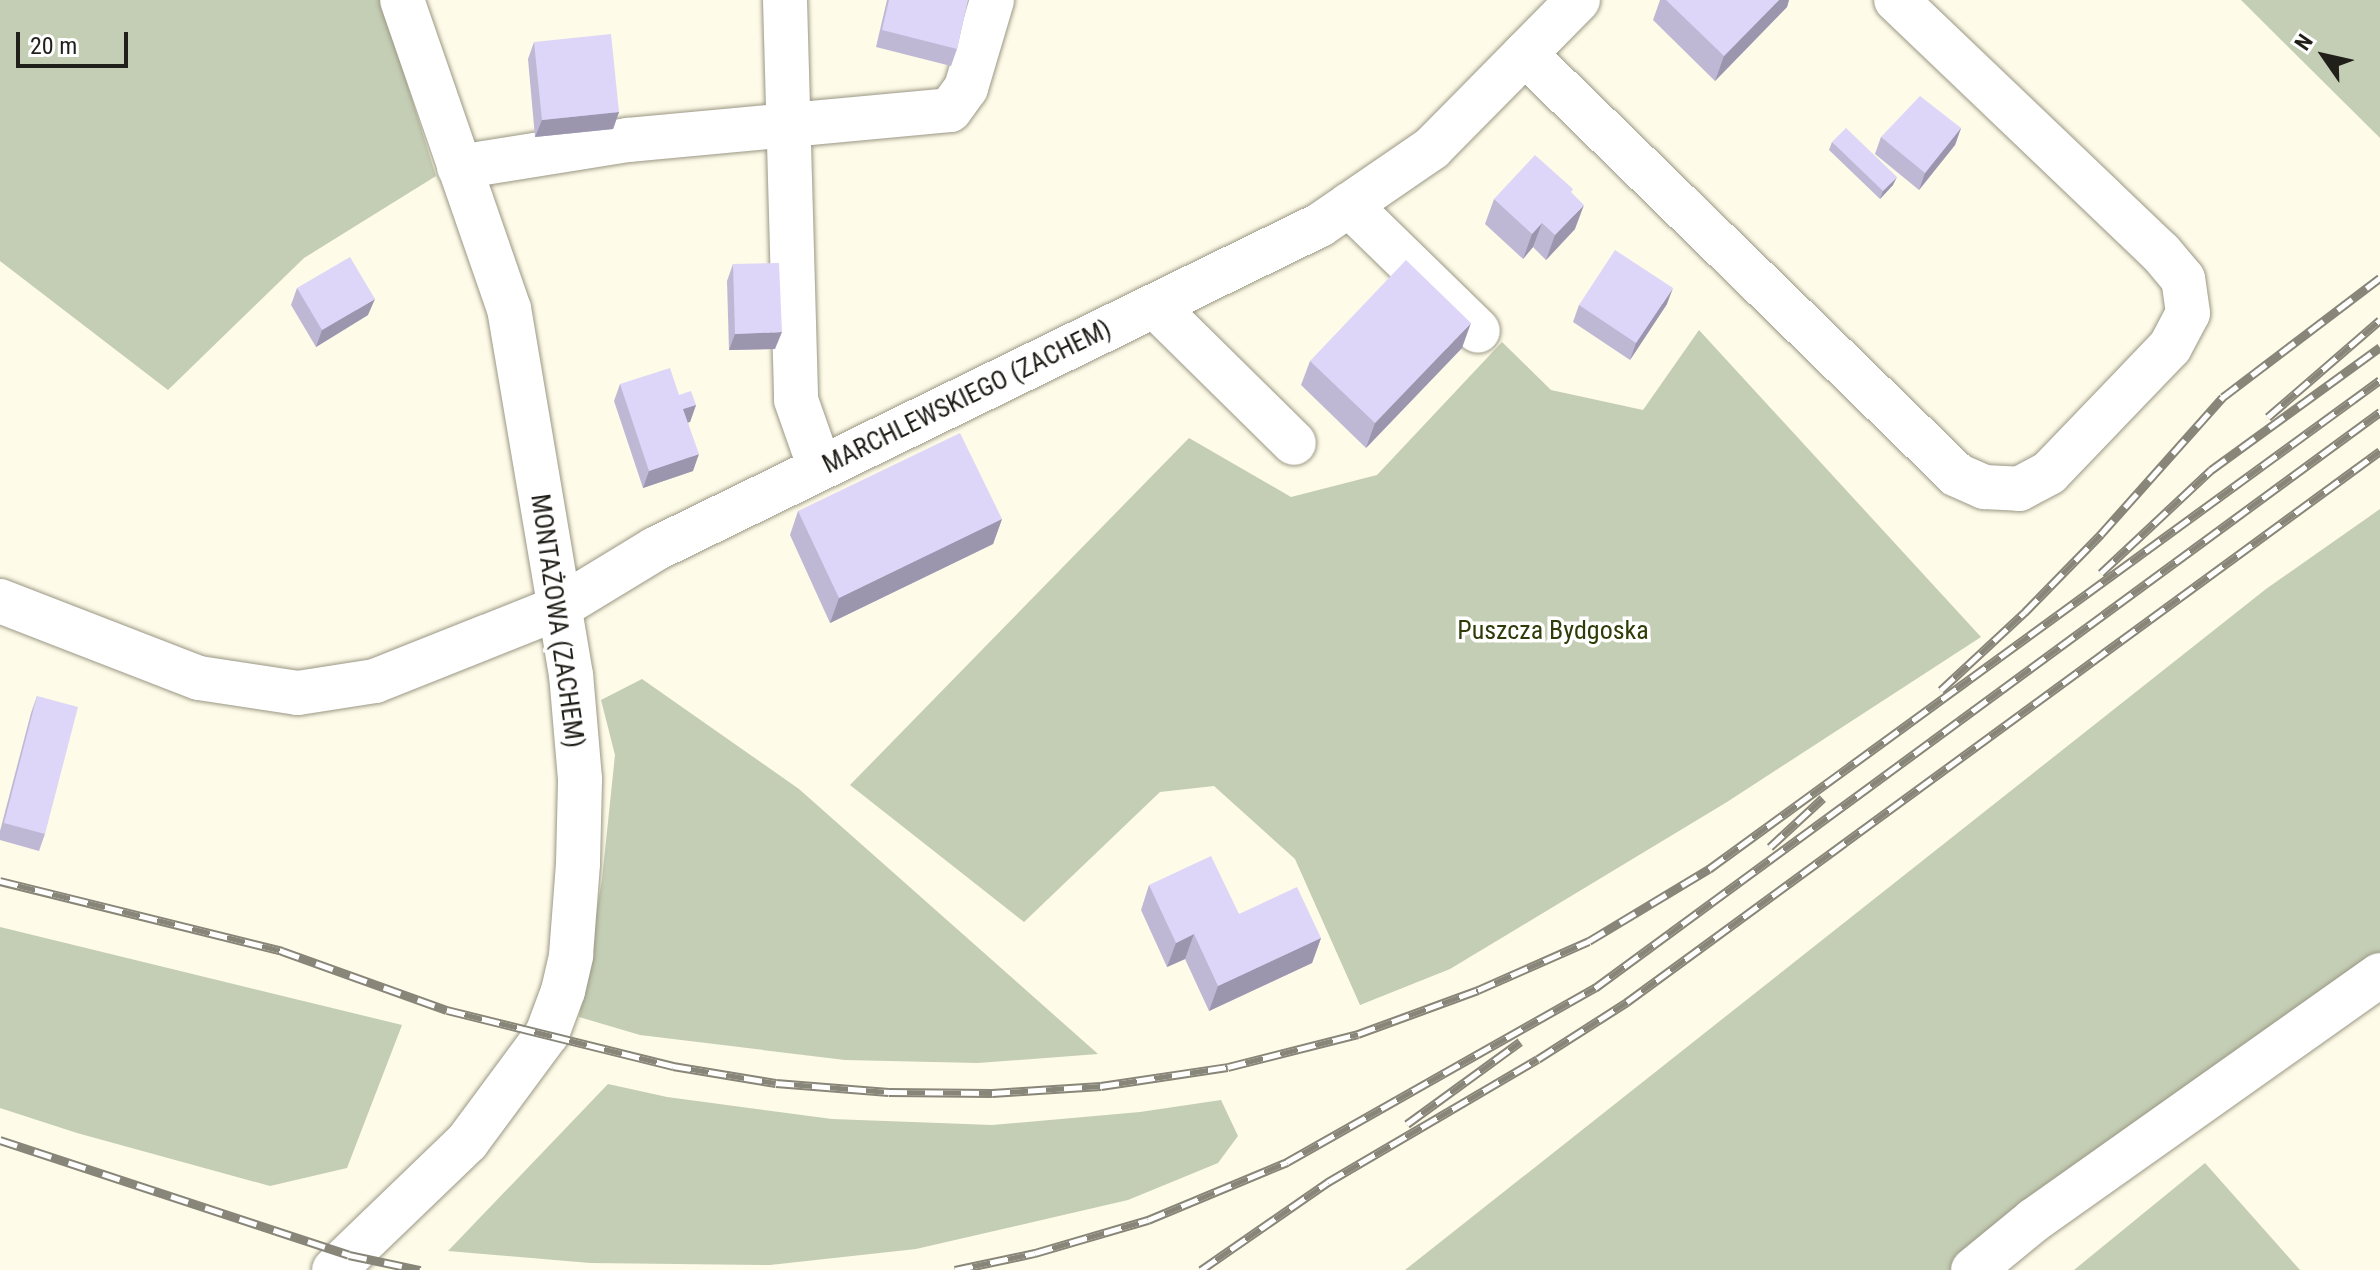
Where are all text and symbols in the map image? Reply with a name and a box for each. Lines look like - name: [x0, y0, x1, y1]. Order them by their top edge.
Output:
- scale bar: [20, 16, 132, 66]
- north arrow: [2284, 16, 2364, 96]
- text: N: [2290, 30, 2318, 55]
- text: 20 m: [30, 32, 77, 60]
- street label: MARCHLEWSKIEGO (ZACHEM): [818, 313, 1116, 481]
- street label: MONTAŻOWA (ZACHEM): [524, 492, 590, 750]
- park label: Puszcza Bydgoska: [1457, 615, 1649, 647]

